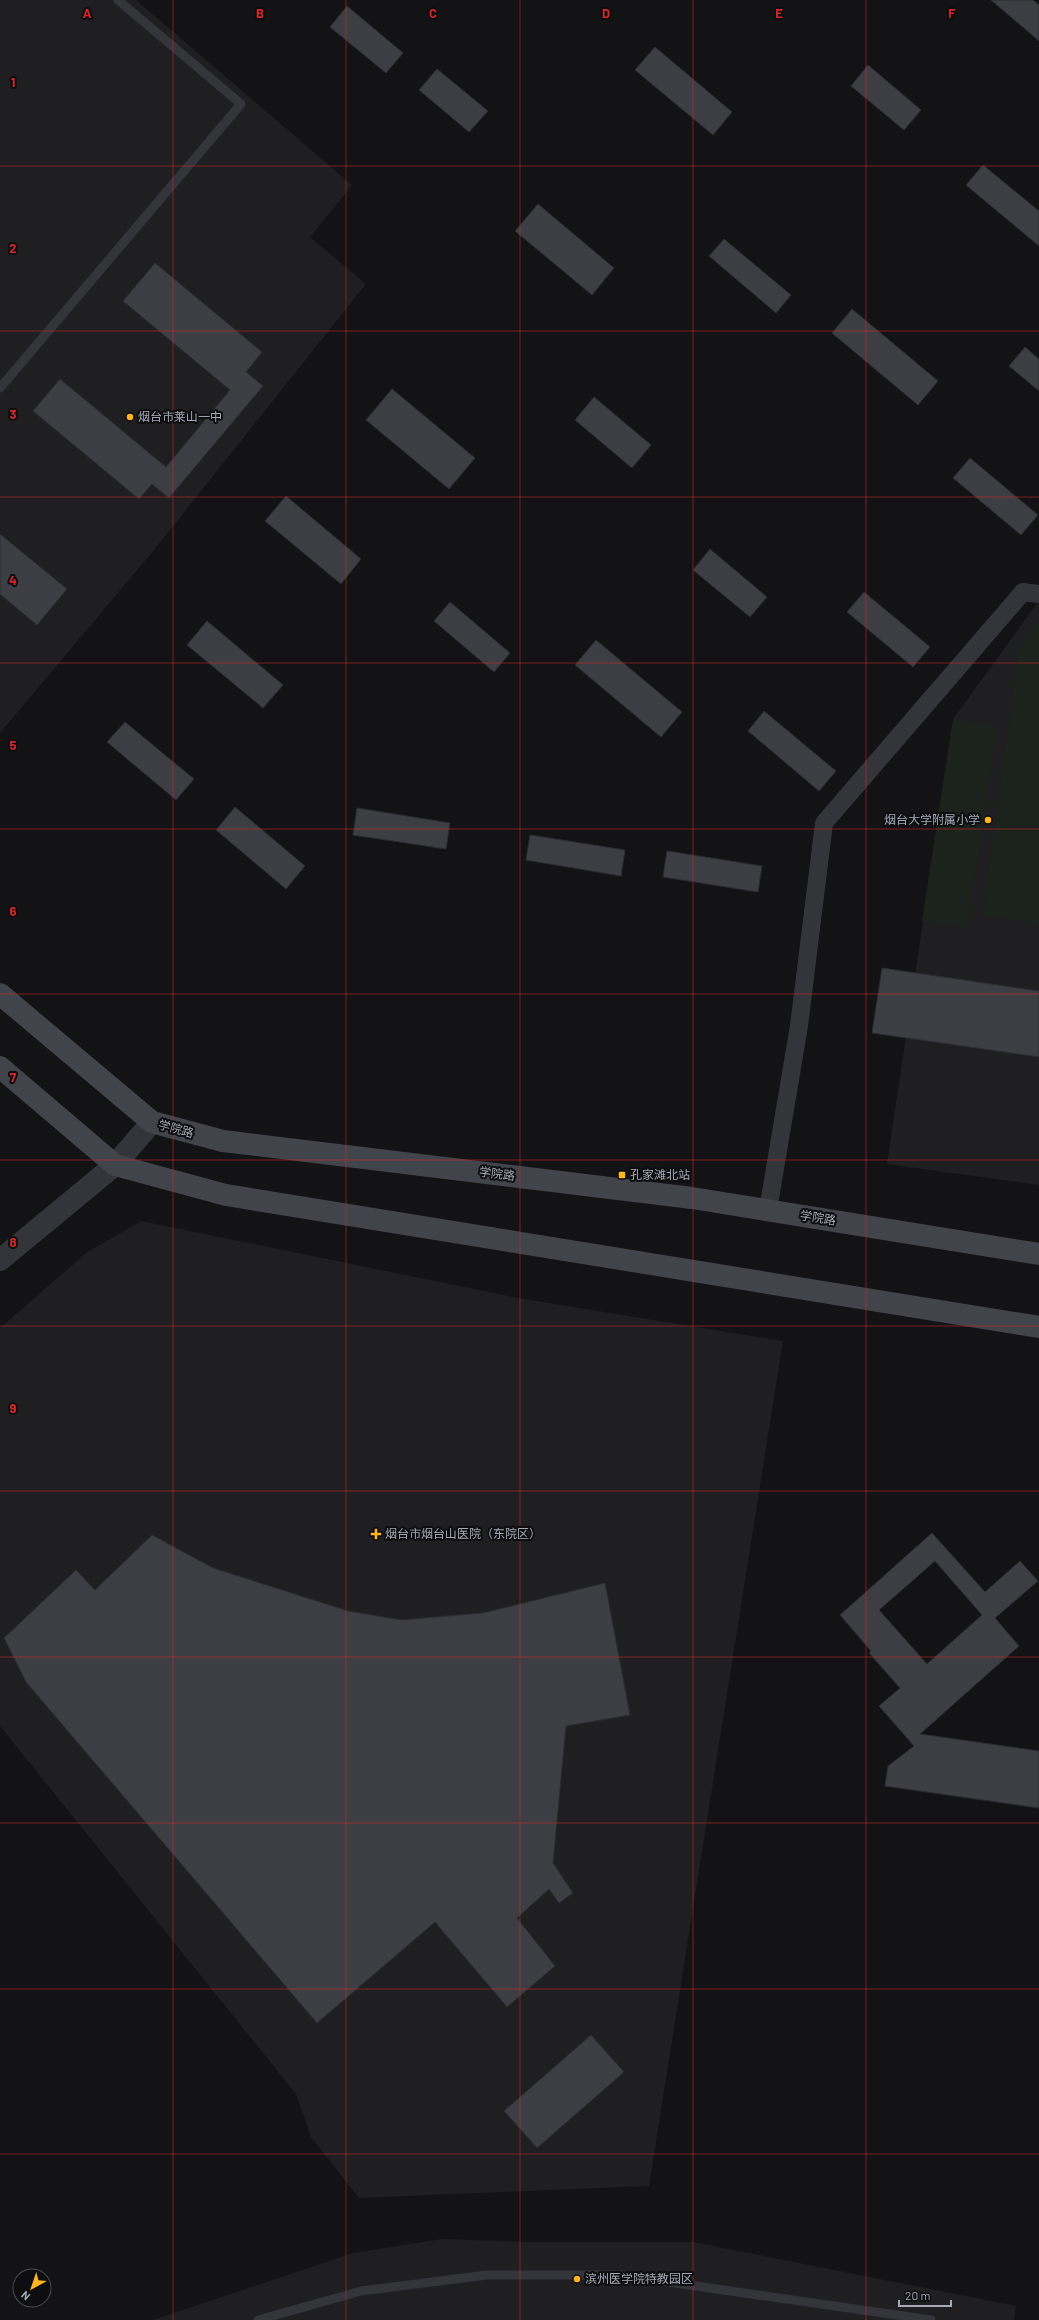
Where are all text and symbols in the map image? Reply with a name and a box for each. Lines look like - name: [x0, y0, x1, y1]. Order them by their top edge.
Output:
- text: A: [83, 5, 92, 21]
- text: B: [256, 5, 264, 21]
- text: C: [429, 5, 437, 21]
- text: D: [602, 5, 610, 21]
- text: E: [775, 5, 783, 21]
- text: F: [948, 5, 956, 21]
- text: 1: [11, 74, 15, 90]
- text: 2: [9, 240, 17, 256]
- text: 3: [9, 406, 17, 422]
- place label: 烟台市莱山一中: [138, 409, 222, 423]
- marker: 烟台市莱山一中: [125, 412, 135, 422]
- text: 4: [9, 572, 17, 588]
- text: 5: [9, 737, 17, 753]
- place label: 烟台大学附属小学: [884, 812, 980, 826]
- marker: 烟台大学附属小学: [983, 815, 993, 825]
- text: 6: [10, 903, 17, 919]
- text: 7: [10, 1069, 17, 1085]
- street label: 学院路: [157, 1117, 195, 1139]
- street label: 学院路: [478, 1164, 516, 1182]
- place label: 孔家滩北站: [630, 1167, 690, 1181]
- marker: 孔家滩北站: [617, 1170, 627, 1180]
- street label: 学院路: [799, 1207, 837, 1227]
- text: 8: [9, 1234, 17, 1250]
- text: 9: [10, 1400, 17, 1416]
- place label: 烟台市烟台山医院（东院区）: [385, 1526, 541, 1540]
- marker: 烟台市烟台山医院（东院区）: [370, 1528, 382, 1540]
- north arrow: [12, 2268, 52, 2308]
- place label: 滨州医学院特教园区: [585, 2271, 693, 2285]
- marker: 滨州医学院特教园区: [572, 2274, 582, 2284]
- scale bar: [899, 2282, 951, 2308]
- text: 20 m: [905, 2288, 931, 2302]
- text: N: [18, 2289, 32, 2303]

